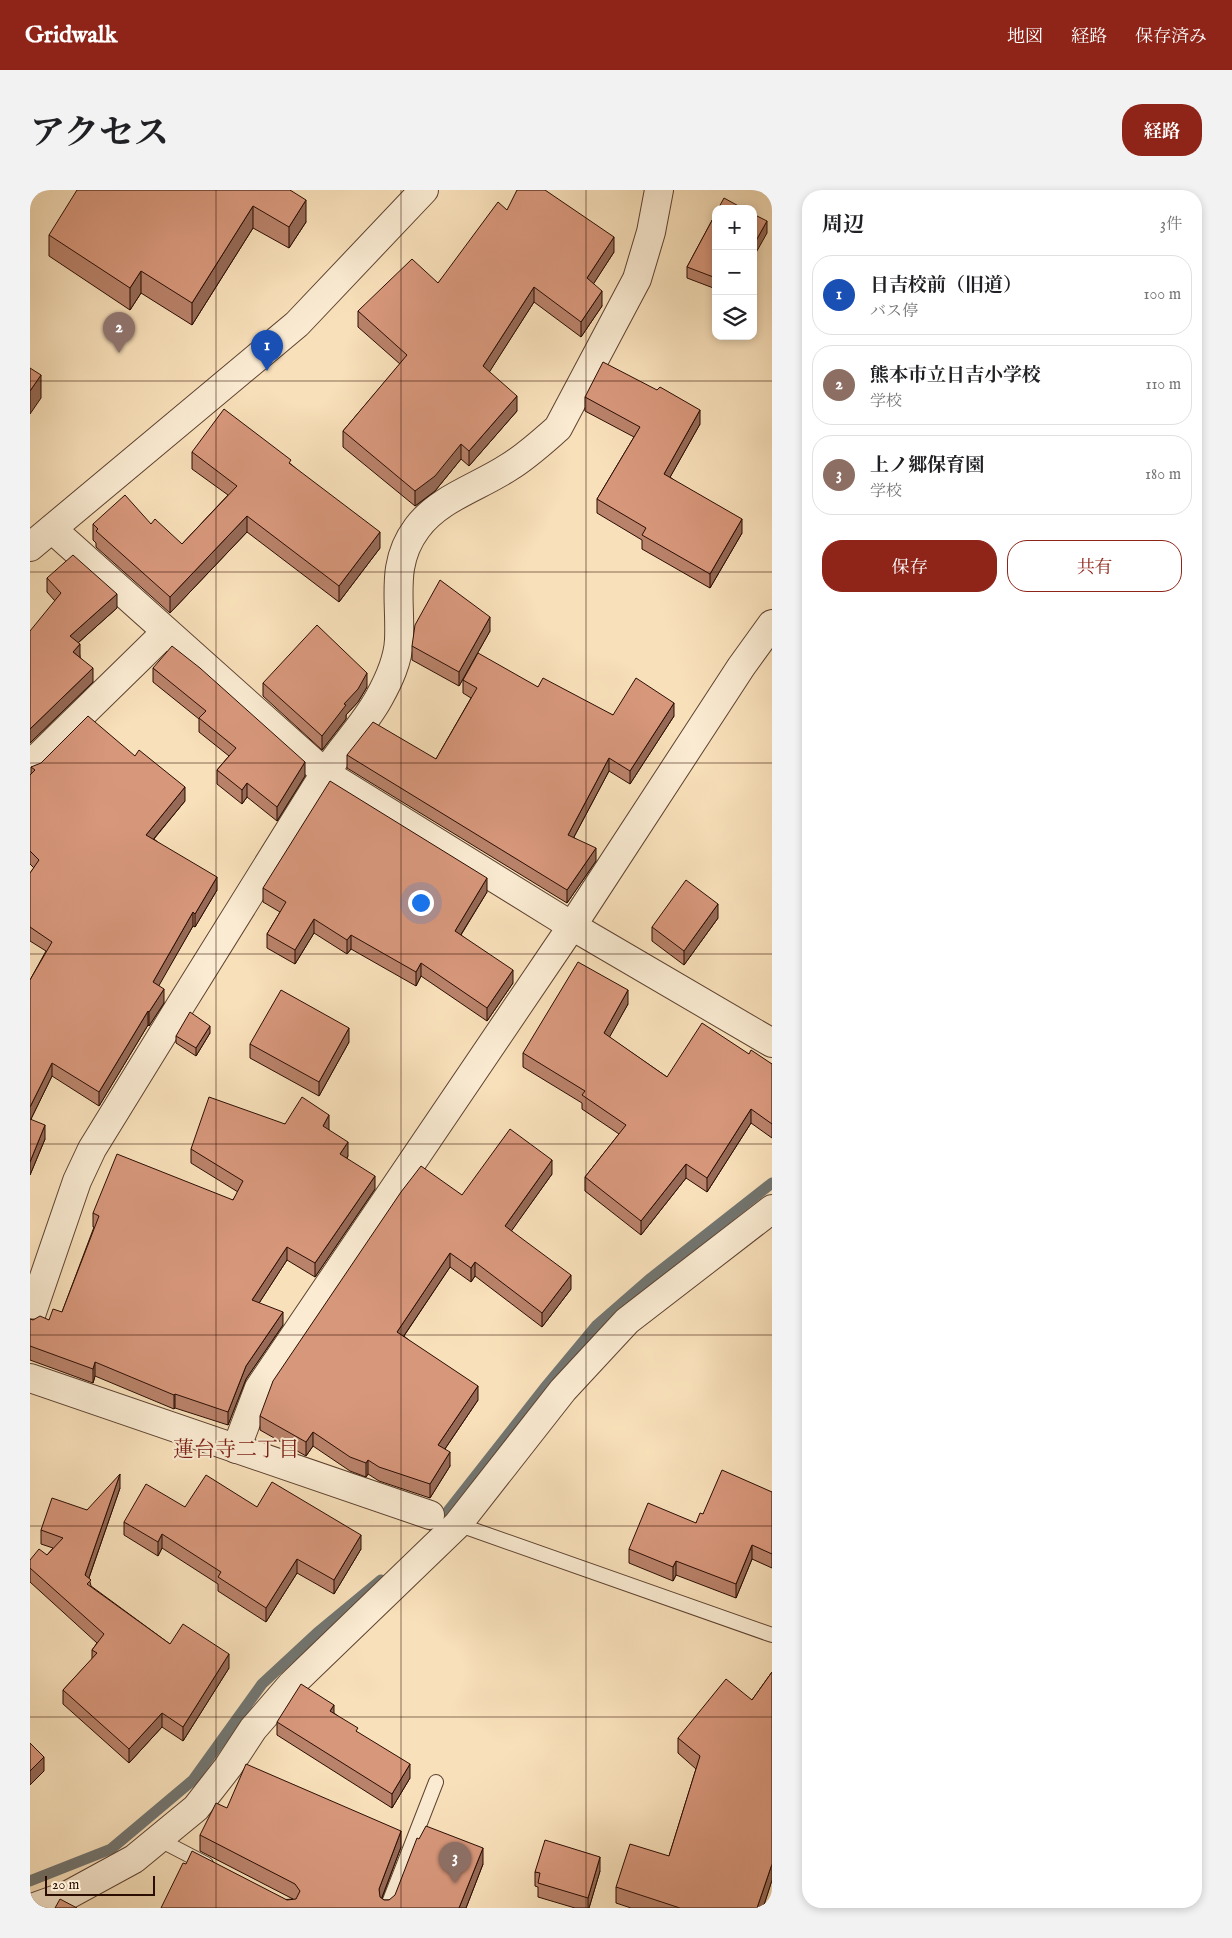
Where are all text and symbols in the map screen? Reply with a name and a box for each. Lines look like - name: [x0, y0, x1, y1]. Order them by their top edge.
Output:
- text: Gridwalk: [25, 20, 117, 51]
- text: 地図: [1007, 26, 1043, 49]
- text: 経路: [1071, 26, 1107, 49]
- text: 保存済み: [1135, 26, 1207, 49]
- button: 経路: [1122, 104, 1202, 156]
- text: アクセス: [30, 112, 169, 157]
- map controls: [712, 205, 757, 340]
- button: +: [712, 205, 757, 250]
- text: 周辺: [822, 212, 864, 239]
- text: 3件: [1160, 215, 1182, 235]
- button: −: [712, 250, 757, 295]
- text: 日吉校前（旧道）: [870, 274, 1022, 298]
- text: 1: [836, 285, 842, 305]
- text: 100 m: [1144, 285, 1181, 305]
- button: layers: [712, 295, 757, 340]
- text: バス停: [870, 302, 918, 322]
- pin: 2: [103, 312, 135, 353]
- pin: 1: [251, 330, 283, 371]
- text: 熊本市立日吉小学校: [870, 364, 1041, 388]
- text: 2: [835, 375, 843, 395]
- text: 110 m: [1145, 375, 1181, 395]
- text: 学校: [870, 392, 902, 412]
- text: 上ノ郷保育園: [870, 454, 984, 478]
- text: 3: [836, 465, 842, 485]
- text: 180 m: [1145, 465, 1181, 485]
- text: 学校: [870, 482, 902, 502]
- button: 保存: [822, 540, 997, 592]
- button: 共有: [1007, 540, 1182, 592]
- your location: [408, 890, 434, 916]
- district label: 蓮台寺二丁目: [173, 1437, 299, 1464]
- pin: 3: [439, 1842, 471, 1883]
- scale bar: [45, 1873, 155, 1896]
- text: 20 m: [52, 1876, 79, 1894]

